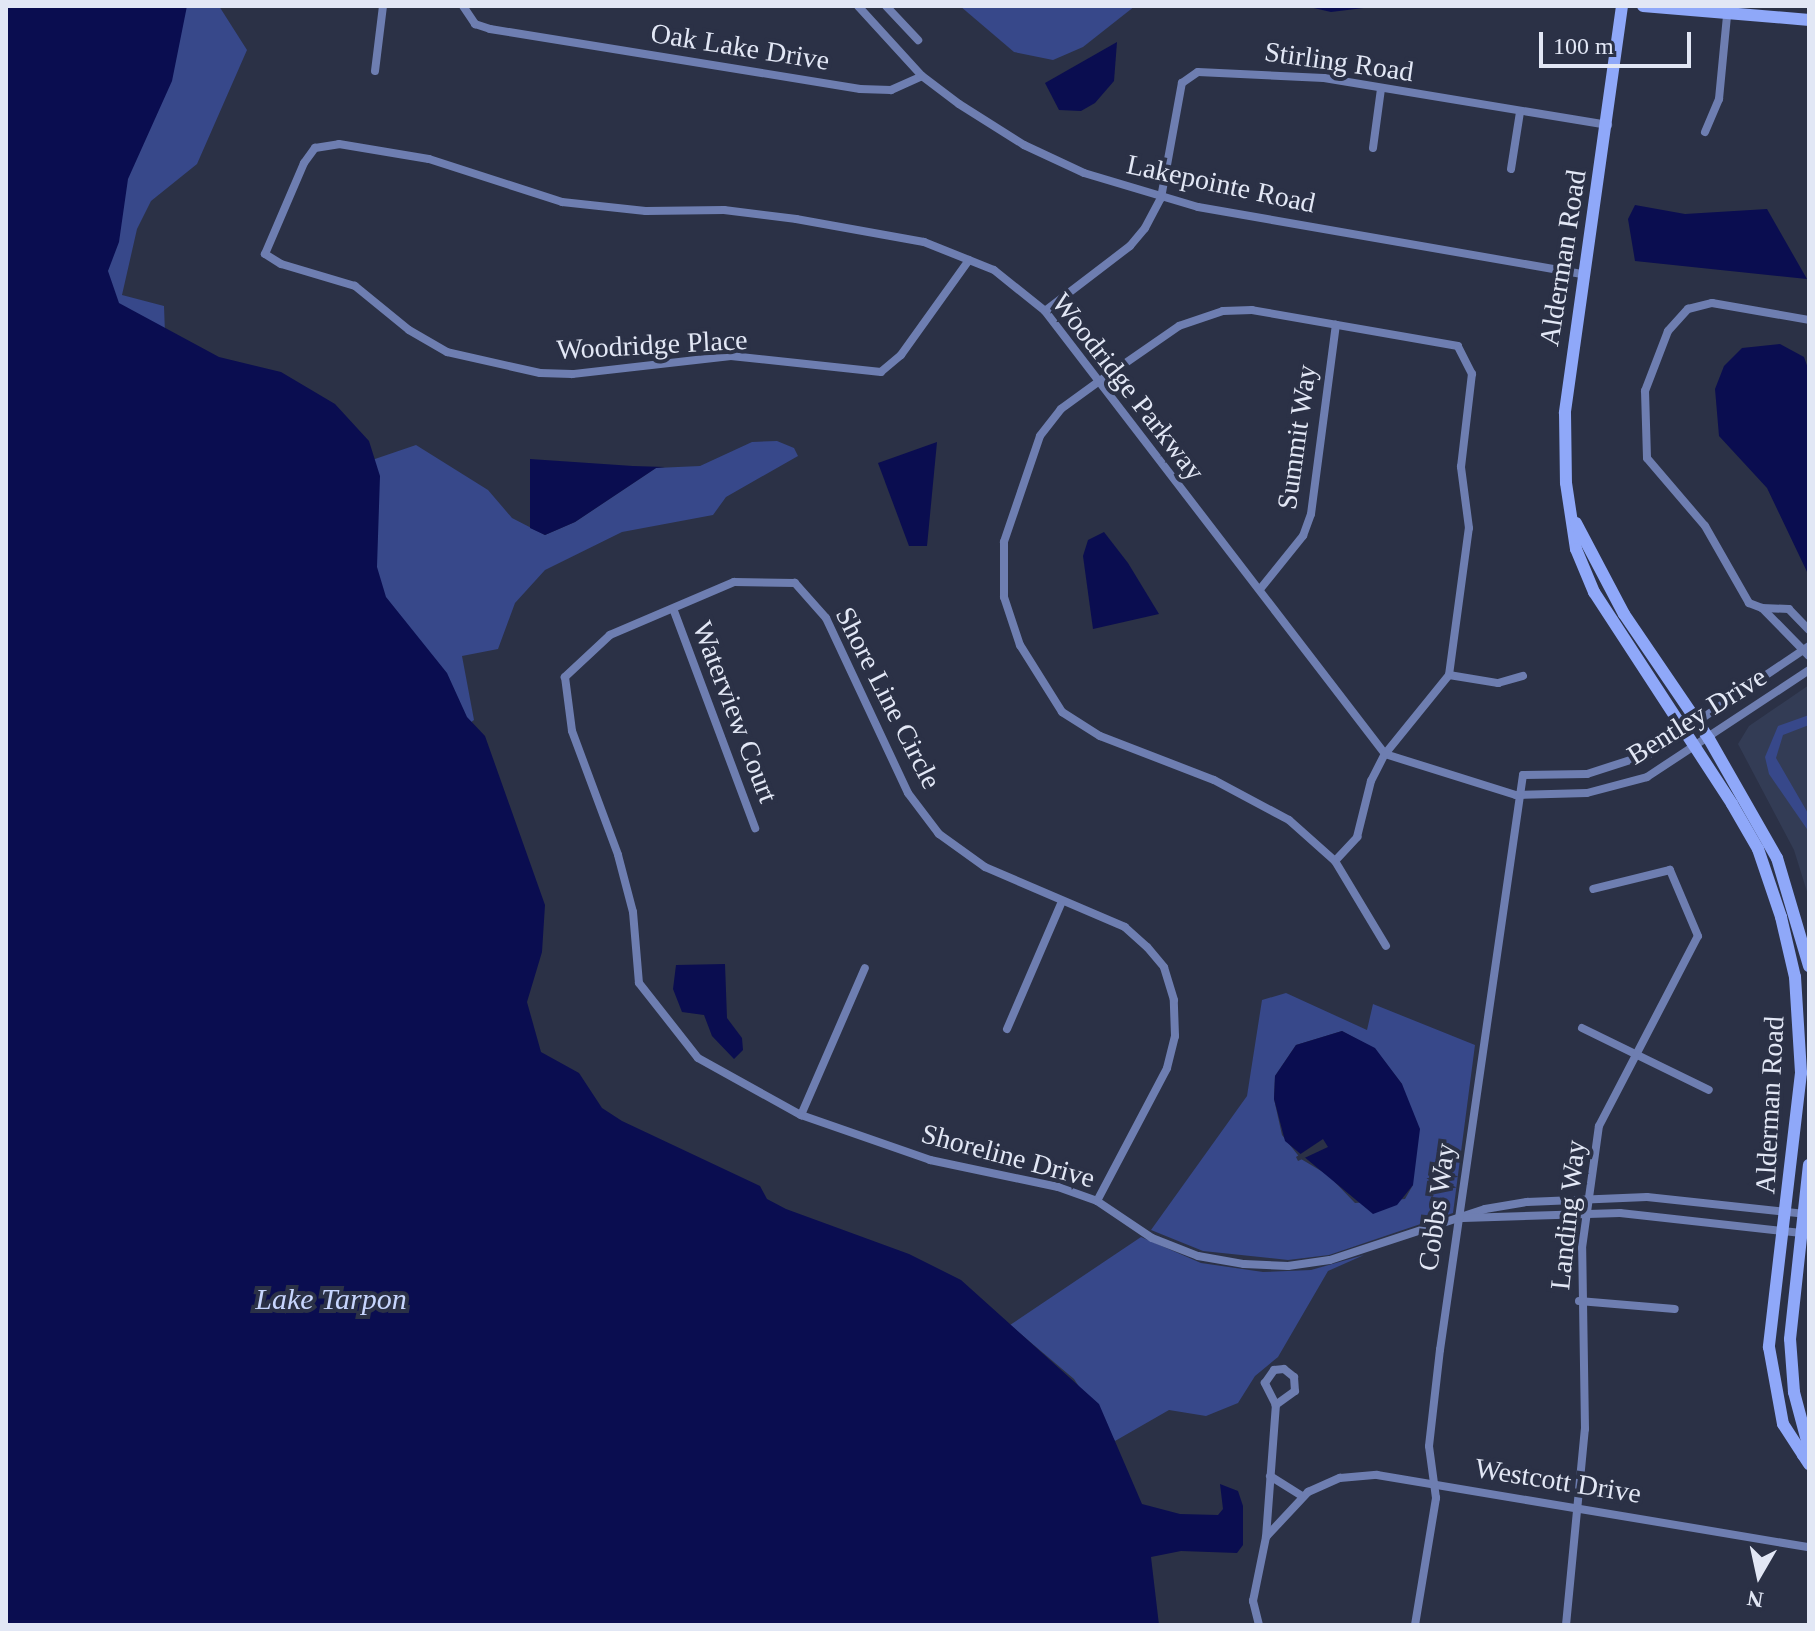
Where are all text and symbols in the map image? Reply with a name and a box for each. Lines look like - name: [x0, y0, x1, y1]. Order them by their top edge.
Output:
- street label: Oak Lake Drive: [648, 16, 832, 78]
- scale bar: [1543, 16, 1695, 66]
- text: 100 m: [1553, 33, 1614, 59]
- street label: Stirling Road: [1262, 35, 1416, 89]
- street label: Lakepointe Road: [1124, 148, 1318, 220]
- street label: Alderman Road: [1532, 167, 1594, 349]
- street label: Woodridge Parkway: [1044, 287, 1212, 487]
- street label: Woodridge Place: [556, 323, 748, 367]
- street label: Summit Way: [1270, 362, 1324, 512]
- street label: Shore Line Circle: [828, 602, 948, 794]
- street label: Waterview Court: [685, 617, 785, 807]
- street label: Bentley Drive: [1621, 660, 1773, 772]
- street label: Alderman Road: [1749, 1015, 1791, 1195]
- street label: Shoreline Drive: [918, 1117, 1098, 1195]
- street label: Landing Way: [1543, 1138, 1593, 1292]
- street label: Cobbs Way: [1411, 1141, 1463, 1273]
- water label: Lake Tarpon: [255, 1281, 407, 1317]
- street label: Westcott Drive: [1472, 1451, 1644, 1511]
- north arrow: [1719, 1535, 1799, 1615]
- text: N: [1745, 1586, 1765, 1613]

